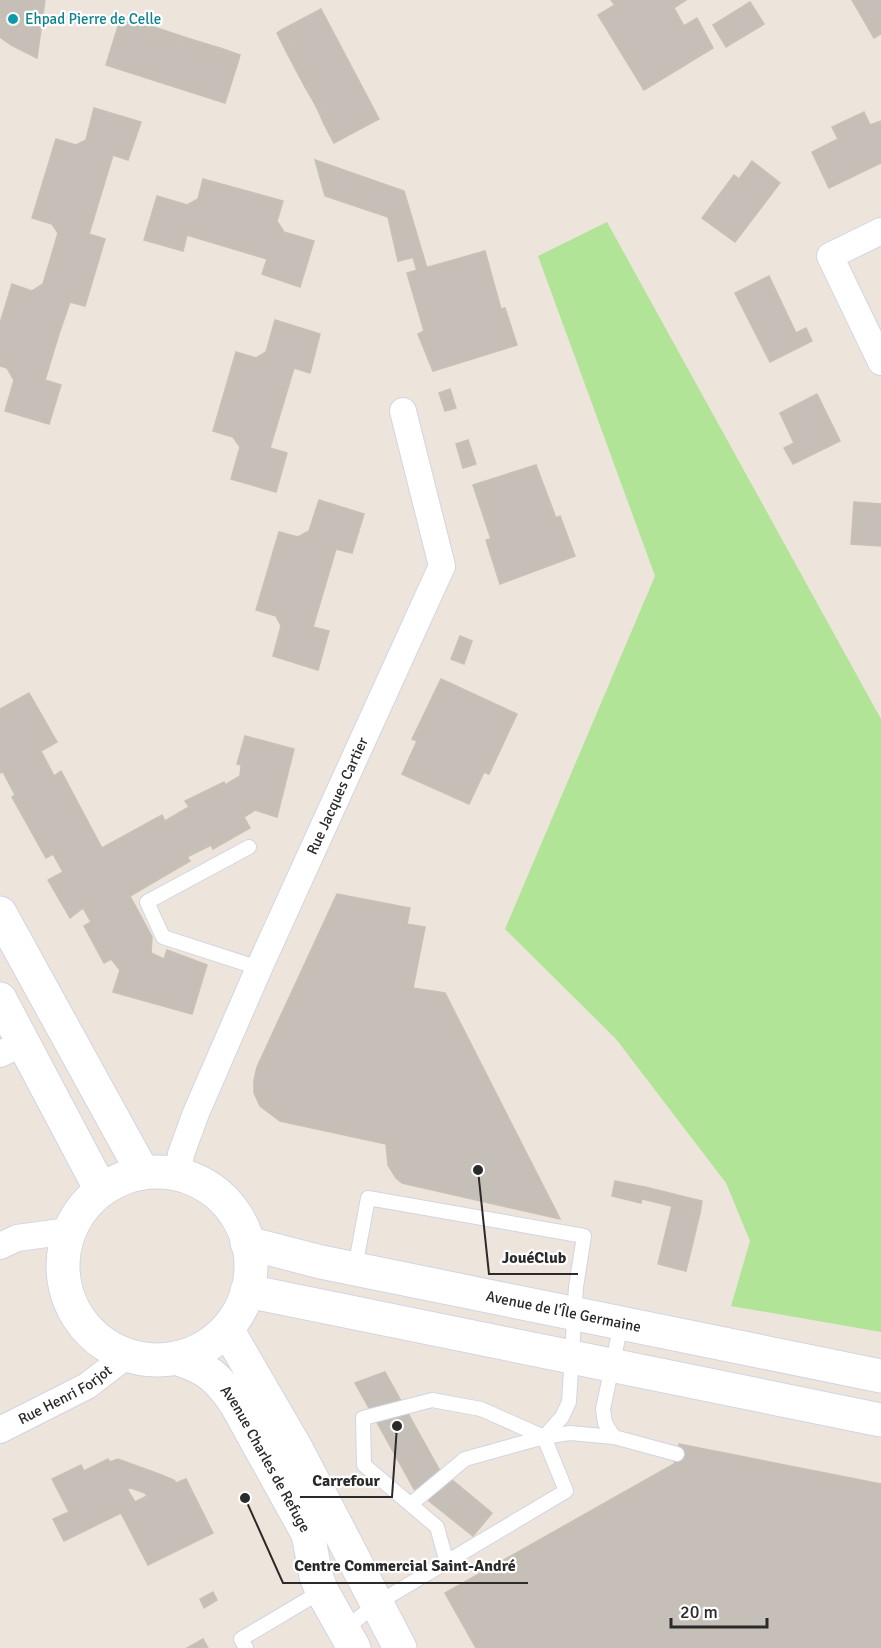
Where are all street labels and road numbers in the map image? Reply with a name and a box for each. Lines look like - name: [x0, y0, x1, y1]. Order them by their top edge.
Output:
- street label: Rue Jacques Cartier: [303, 734, 372, 858]
- street label: Avenue de l'Île Germaine: [485, 1287, 643, 1336]
- street label: Rue Henri Forjot: [15, 1361, 115, 1428]
- street label: Avenue Charles de Refuge: [217, 1382, 314, 1536]

